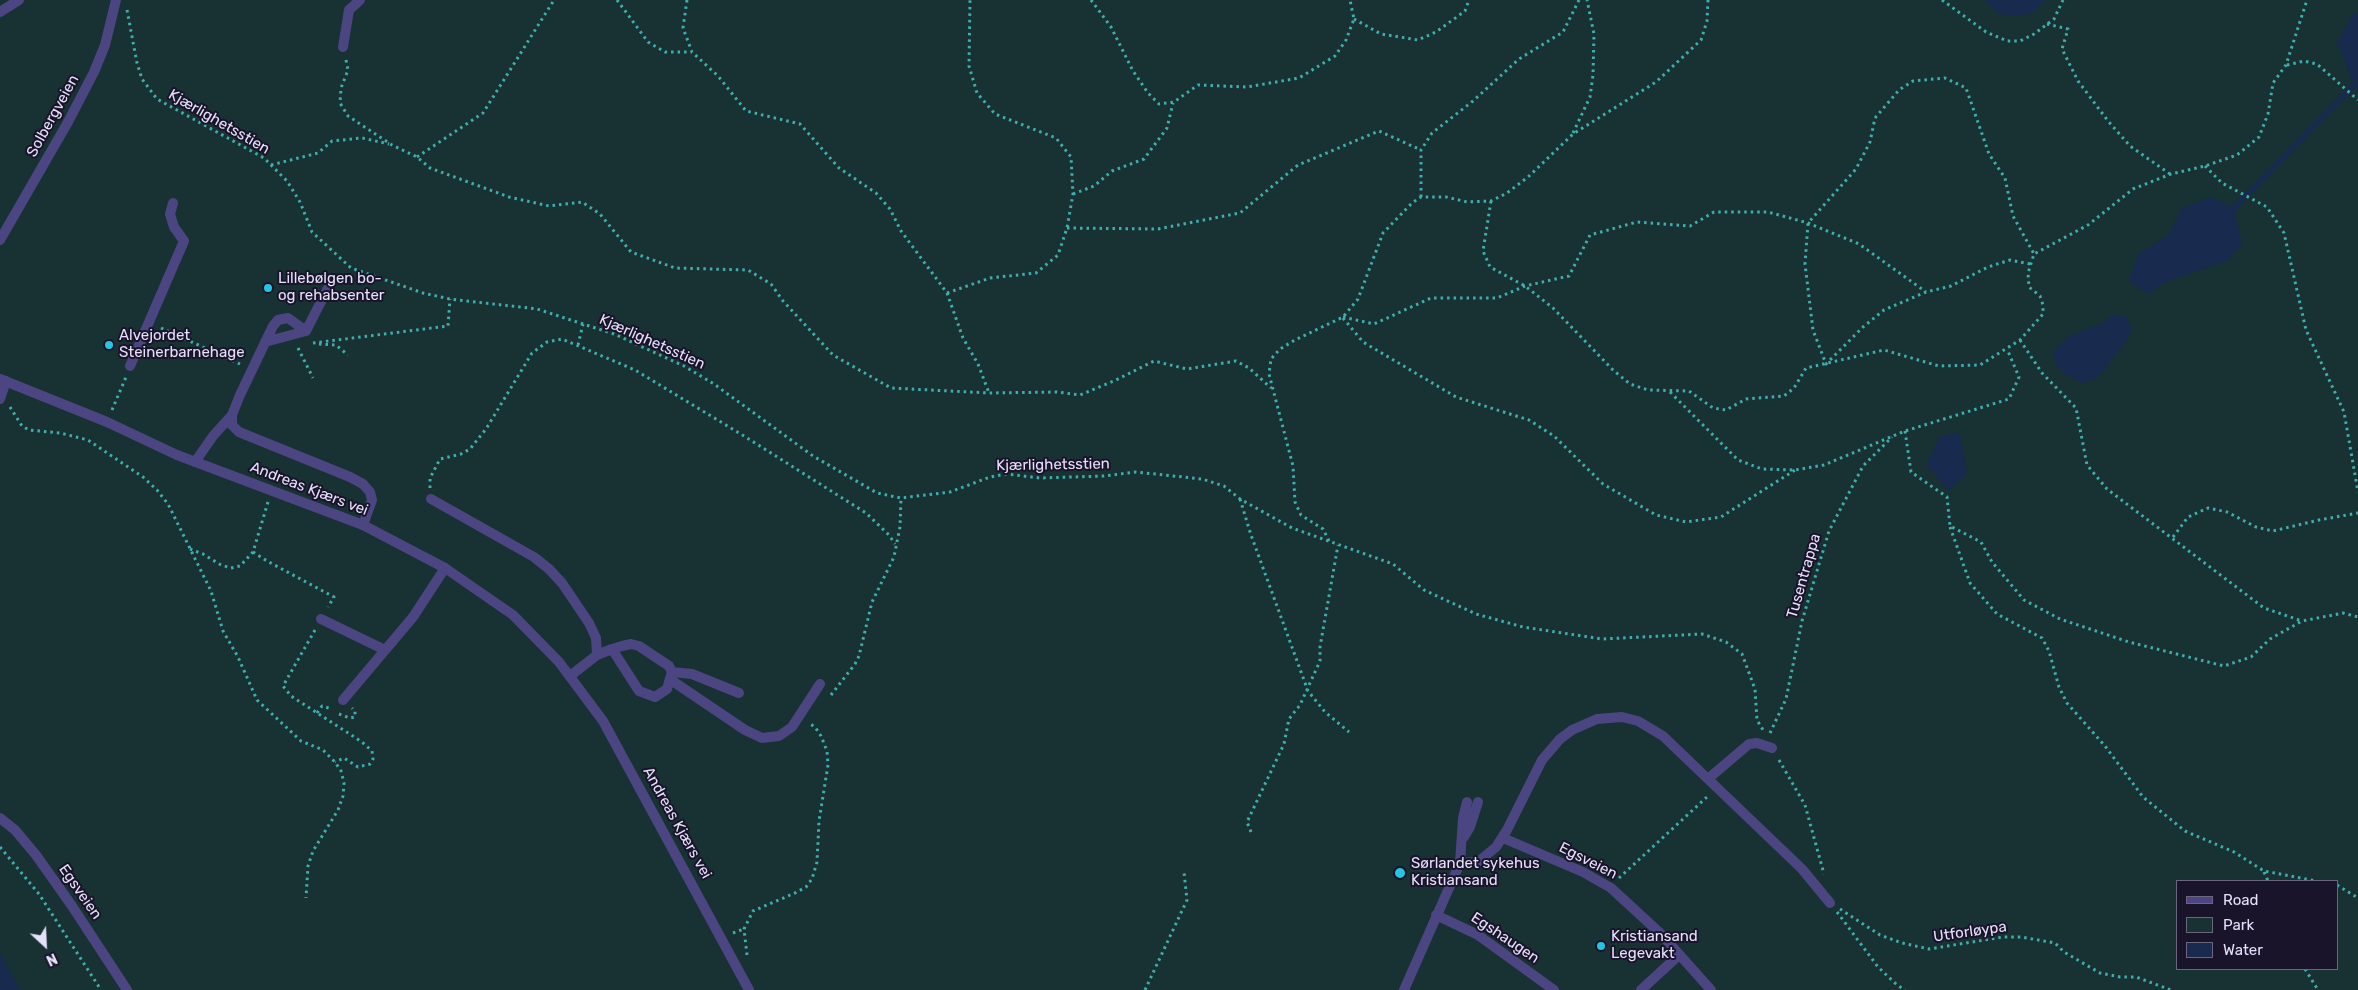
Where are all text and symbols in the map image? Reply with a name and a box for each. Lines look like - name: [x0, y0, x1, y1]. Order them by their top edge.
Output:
- street label: Solbergveien: [23, 72, 83, 160]
- street label: Kjærlighetsstien: [165, 86, 273, 158]
- place label: Lillebølgen bo- og rehabsenter: [278, 270, 385, 305]
- marker: Lillebølgen bo- og rehabsenter: [262, 282, 274, 294]
- street label: Kjærlighetsstien: [596, 311, 708, 373]
- place label: Alvejordet Steinerbarnehage: [119, 327, 245, 362]
- marker: Alvejordet Steinerbarnehage: [103, 339, 115, 351]
- street label: Kjærlighetsstien: [996, 455, 1110, 475]
- street label: Andreas Kjærs vei: [247, 458, 371, 520]
- street label: Tusentrappa: [1783, 531, 1825, 621]
- street label: Andreas Kjærs vei: [639, 764, 715, 882]
- street label: Egsveien: [1556, 839, 1620, 883]
- place label: Sørlandet sykehus Kristiansand: [1411, 855, 1540, 890]
- street label: Egsveien: [55, 861, 105, 923]
- marker: Sørlandet sykehus Kristiansand: [1393, 866, 1407, 880]
- legend: [2176, 880, 2338, 970]
- text: Road: [2223, 891, 2259, 909]
- street label: Egshaugen: [1467, 909, 1543, 967]
- text: Park: [2223, 916, 2254, 934]
- street label: Utforløypa: [1932, 918, 2008, 946]
- north arrow: [20, 920, 70, 970]
- place label: Kristiansand Legevakt: [1611, 928, 1698, 963]
- marker: Kristiansand Legevakt: [1595, 940, 1607, 952]
- text: Water: [2223, 941, 2263, 959]
- text: N: [43, 949, 60, 969]

